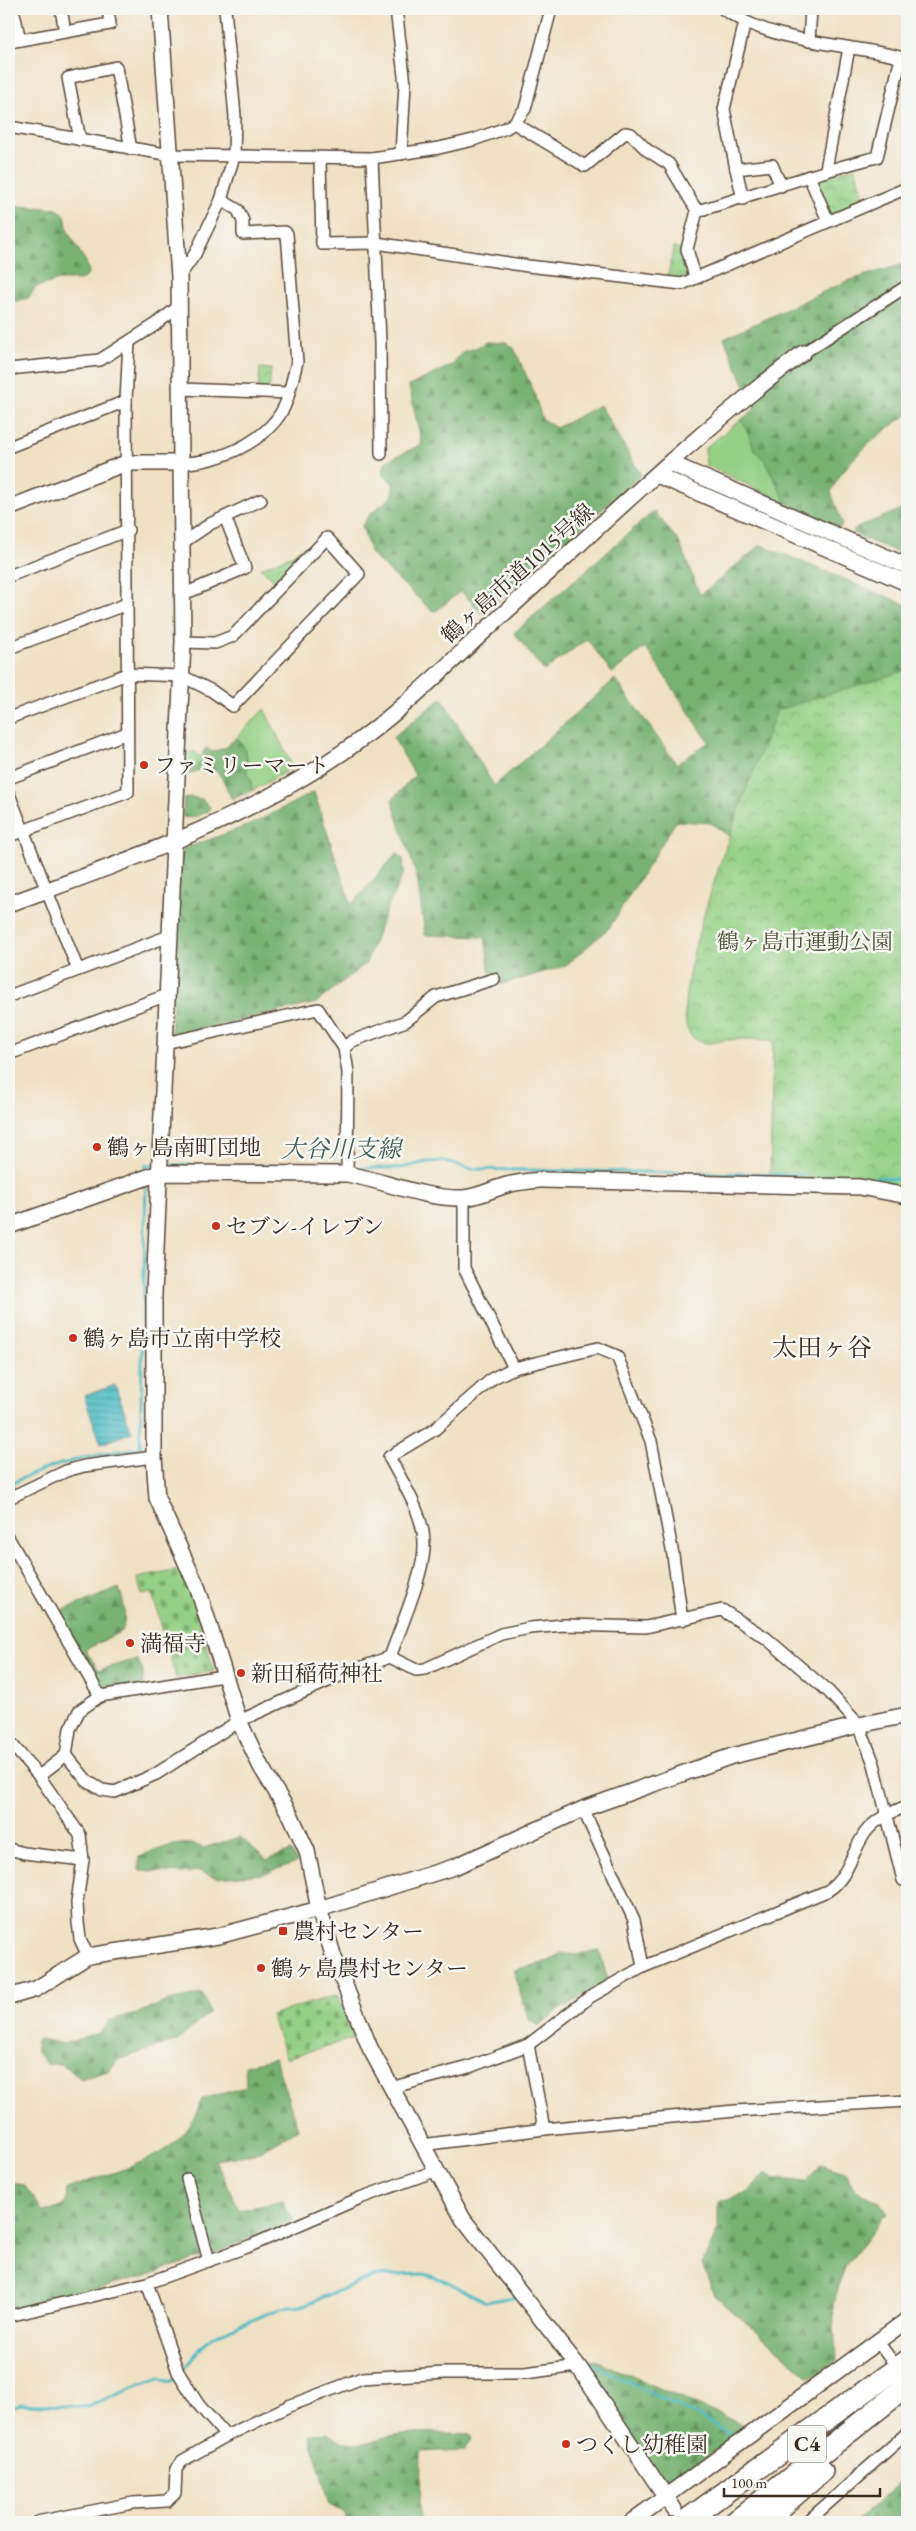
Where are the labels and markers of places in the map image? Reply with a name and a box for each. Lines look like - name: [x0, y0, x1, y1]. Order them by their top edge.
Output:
- place label: ファミリーマート: [154, 751, 330, 780]
- marker: ファミリーマート: [138, 759, 150, 771]
- place label: 鶴ヶ島南町団地: [107, 1133, 261, 1162]
- marker: 鶴ヶ島南町団地: [91, 1141, 103, 1153]
- place label: セブン-イレブン: [226, 1212, 384, 1241]
- marker: セブン-イレブン: [210, 1220, 222, 1232]
- place label: 鶴ヶ島市立南中学校: [83, 1324, 281, 1353]
- marker: 鶴ヶ島市立南中学校: [67, 1332, 79, 1344]
- place label: 満福寺: [140, 1629, 206, 1658]
- marker: 満福寺: [124, 1637, 136, 1649]
- place label: 新田稲荷神社: [251, 1659, 383, 1688]
- marker: 新田稲荷神社: [235, 1667, 247, 1679]
- place label: 農村センター: [293, 1917, 424, 1946]
- marker: 農村センター: [277, 1925, 289, 1937]
- place label: 鶴ヶ島農村センター: [271, 1954, 468, 1983]
- marker: 鶴ヶ島農村センター: [255, 1962, 267, 1974]
- place label: つくし幼稚園: [576, 2430, 708, 2459]
- marker: つくし幼稚園: [560, 2438, 572, 2450]

